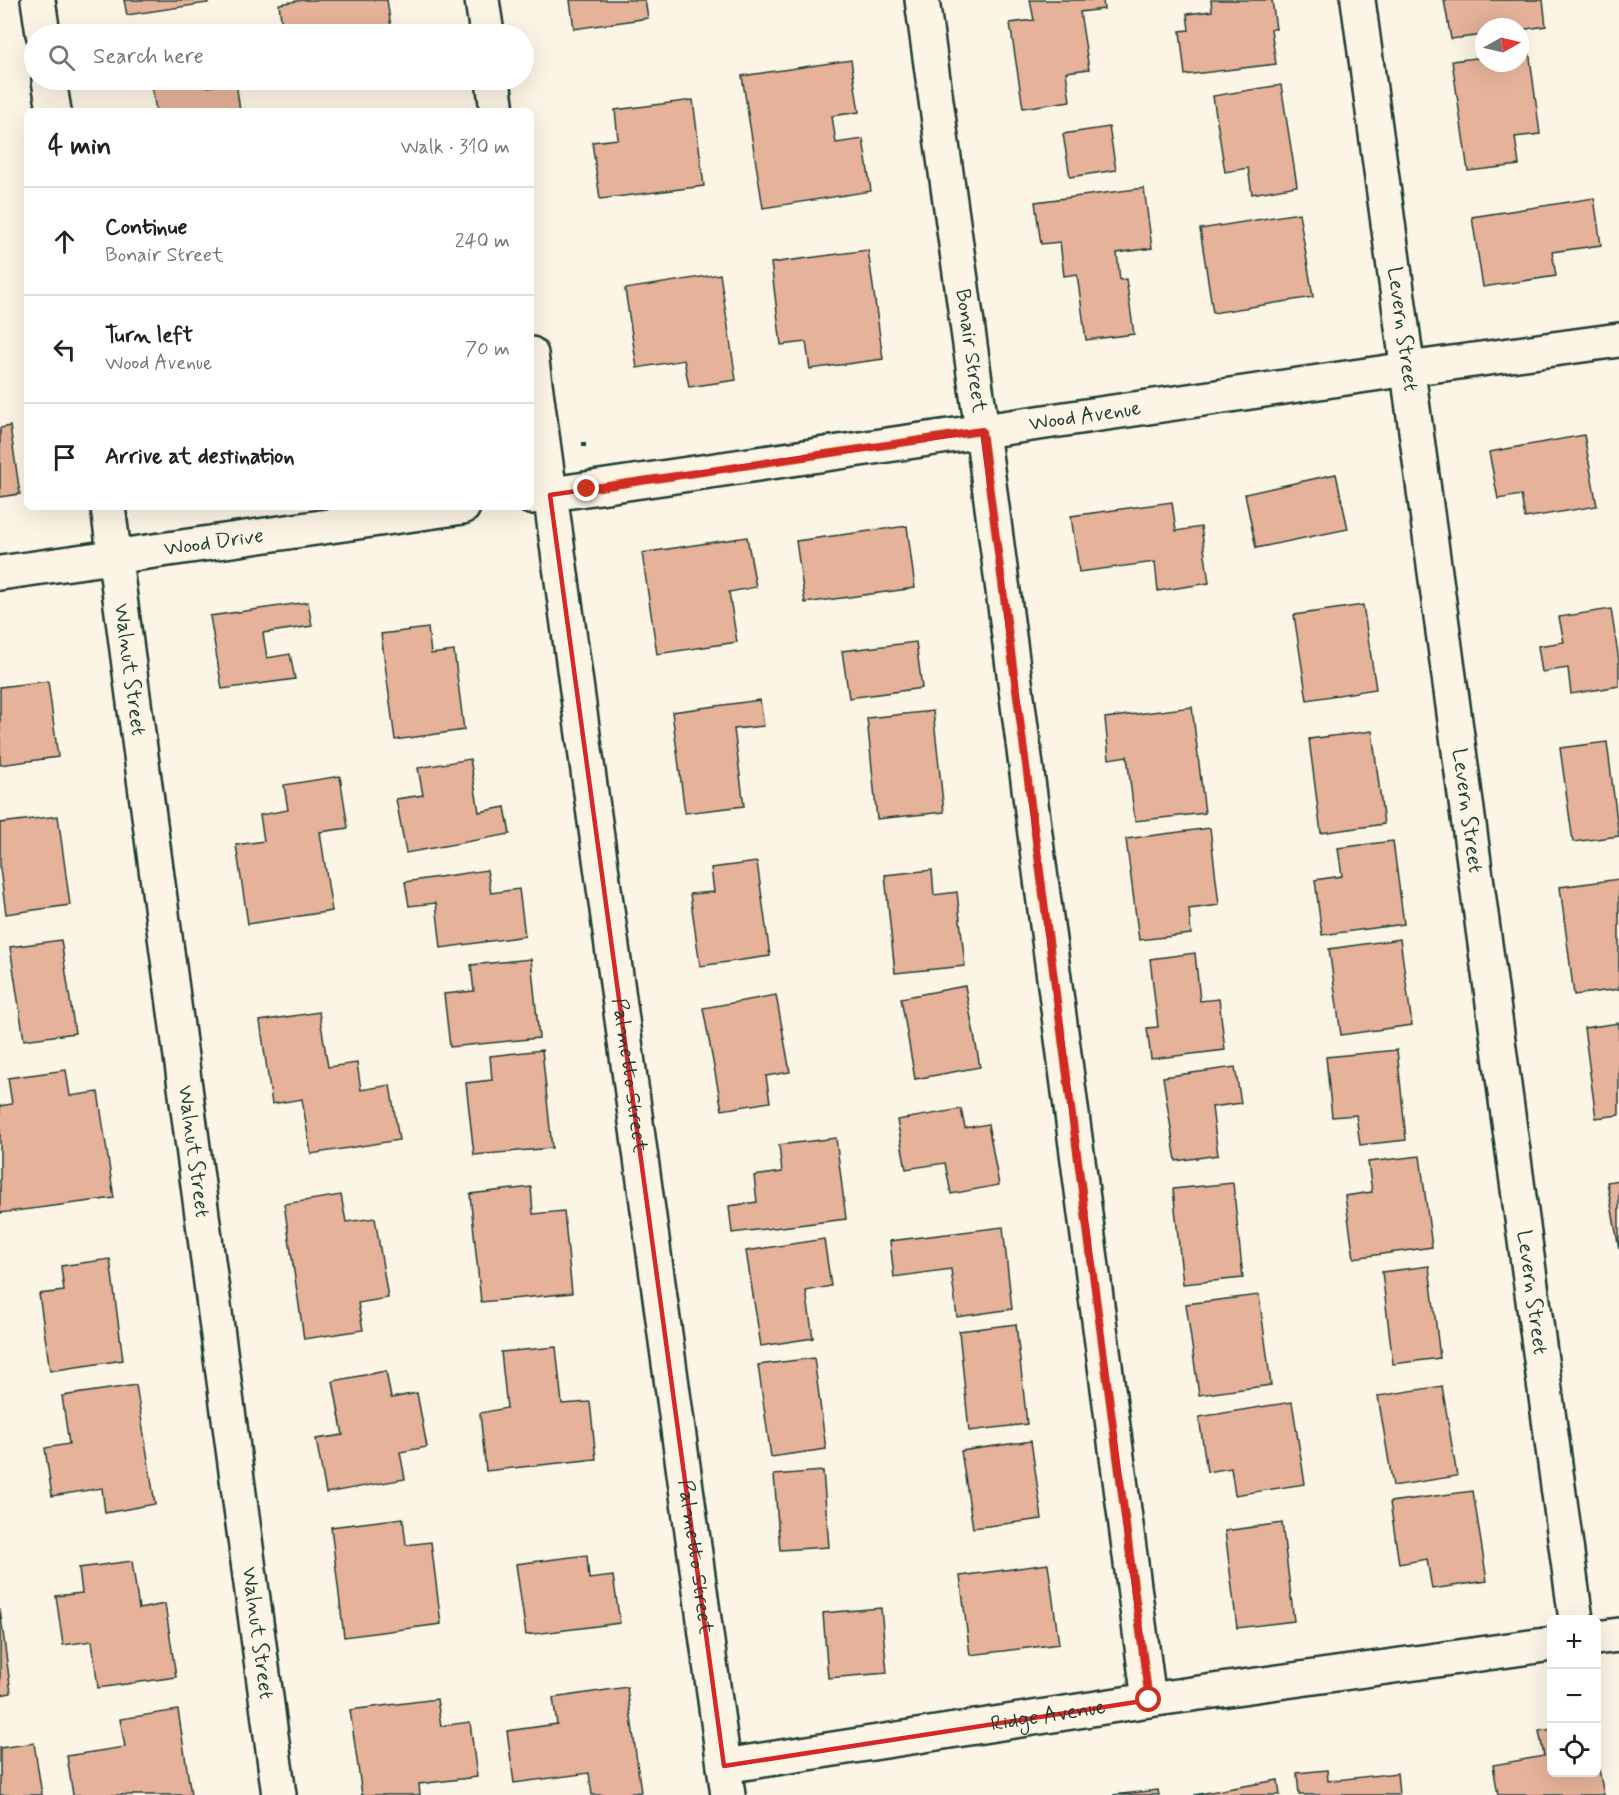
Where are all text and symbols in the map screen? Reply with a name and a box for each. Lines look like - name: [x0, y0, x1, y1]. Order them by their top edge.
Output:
- north arrow: [1475, 18, 1529, 72]
- search box: [24, 24, 534, 90]
- icon: search: [45, 41, 78, 74]
- text: Search here: [93, 43, 204, 71]
- text: 4 min: [48, 130, 111, 164]
- text: Walk · 310 m: [400, 134, 510, 161]
- text: Continue: [105, 214, 187, 242]
- icon: ahead: [48, 225, 81, 258]
- text: 240 m: [455, 228, 510, 255]
- text: Bonair Street: [105, 242, 224, 269]
- street label: Levern Street: [1380, 265, 1425, 393]
- street label: Bonair Street: [948, 287, 993, 415]
- text: Turn left: [105, 322, 193, 350]
- icon: left: [48, 333, 81, 366]
- text: 70 m: [465, 336, 510, 363]
- text: Wood Avenue: [105, 350, 212, 377]
- street label: Wood Avenue: [1027, 394, 1143, 438]
- icon: arrive: [48, 441, 81, 474]
- text: Arrive at destination: [105, 443, 295, 471]
- route end: [573, 475, 599, 501]
- street label: Wood Drive: [162, 522, 265, 563]
- street label: Walnut Street: [107, 602, 152, 738]
- street label: Levern Street: [1445, 747, 1489, 875]
- street label: Palmetto Street: [605, 996, 654, 1155]
- street label: Walnut Street: [171, 1083, 216, 1219]
- street label: Levern Street: [1510, 1228, 1554, 1357]
- street label: Palmetto Street: [671, 1478, 720, 1637]
- street label: Walnut Street: [235, 1565, 280, 1701]
- map controls: [1547, 1615, 1601, 1777]
- button: +: [1547, 1615, 1601, 1669]
- button: −: [1547, 1669, 1601, 1723]
- route start: [1135, 1686, 1161, 1712]
- street label: Ridge Avenue: [989, 1693, 1108, 1738]
- button: locate: [1547, 1723, 1601, 1777]

